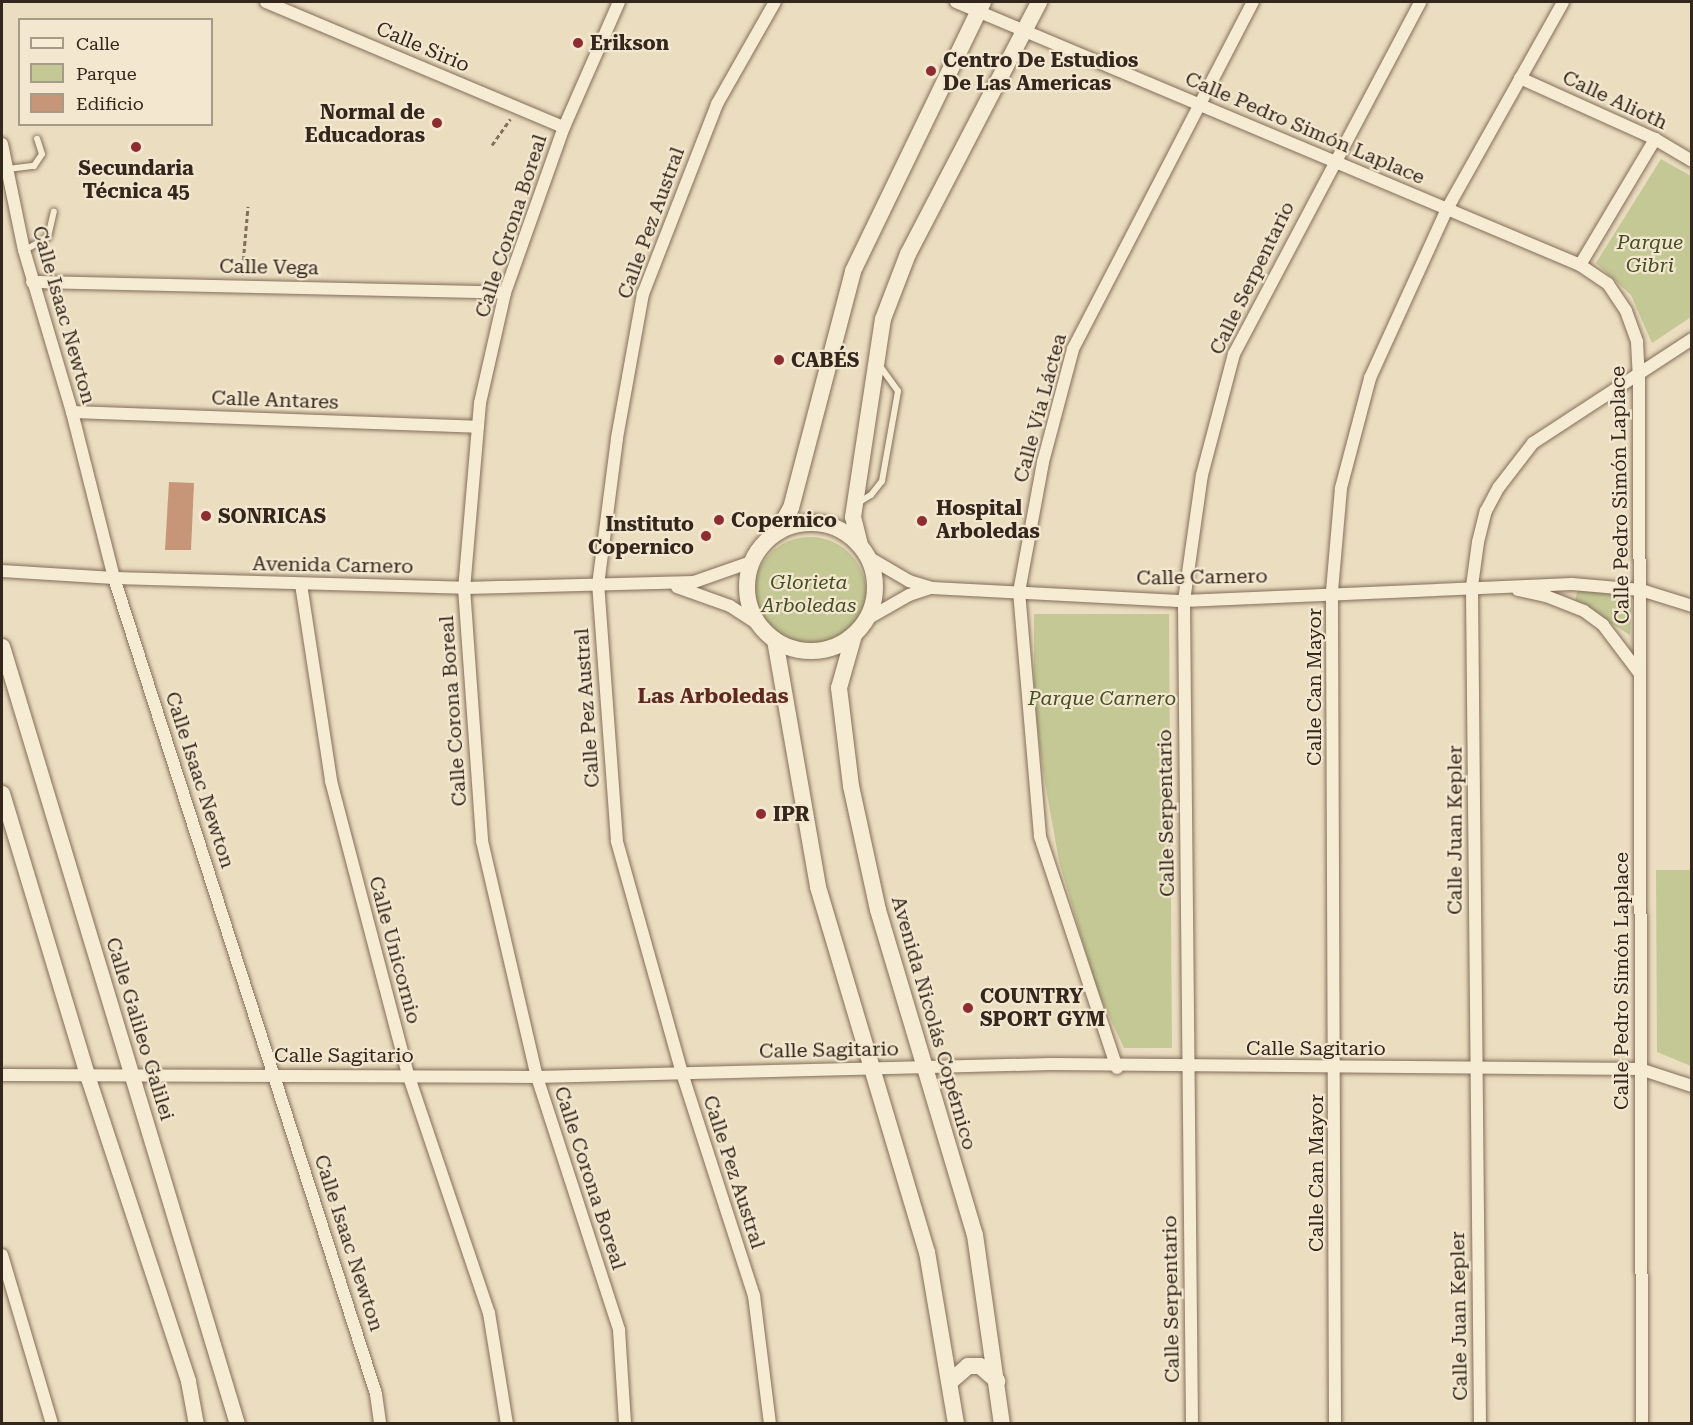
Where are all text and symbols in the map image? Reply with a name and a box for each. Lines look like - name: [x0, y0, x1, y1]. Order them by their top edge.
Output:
- street label: Calle Sirio: [373, 17, 473, 77]
- legend: [18, 18, 213, 126]
- place label: Erikson: [590, 31, 669, 55]
- text: Calle: [76, 33, 120, 54]
- marker: Erikson: [571, 36, 585, 50]
- place label: Centro De Estudios De Las Americas: [943, 48, 1138, 95]
- text: Parque: [76, 63, 137, 84]
- marker: Centro De Estudios De Las Americas: [924, 64, 938, 78]
- street label: Calle Alioth: [1559, 65, 1671, 135]
- street label: Calle Pedro Simón Laplace: [1182, 67, 1428, 189]
- text: Edificio: [76, 93, 144, 114]
- place label: Normal de Educadoras: [305, 100, 425, 147]
- marker: Normal de Educadoras: [430, 116, 444, 130]
- street label: Calle Corona Boreal: [470, 131, 552, 321]
- marker: Secundaria Técnica 45: [129, 140, 143, 154]
- street label: Calle Pez Austral: [612, 144, 690, 302]
- place label: Secundaria Técnica 45: [78, 156, 194, 203]
- street label: Calle Serpentario: [1204, 197, 1300, 359]
- street label: Calle Isaac Newton: [27, 223, 101, 407]
- park label: Parque Gibri: [1617, 231, 1683, 278]
- street label: Calle Vega: [219, 254, 319, 280]
- street label: Calle Vía Láctea: [1009, 331, 1071, 485]
- place label: CABE´S: [791, 348, 859, 372]
- marker: CABE´S: [772, 353, 786, 367]
- street label: Calle Pedro Simón Laplace: [1606, 366, 1634, 624]
- street label: Calle Antares: [211, 386, 339, 414]
- place label: Hospital Arboledas: [936, 497, 1040, 544]
- place label: SONRICAS: [218, 504, 326, 528]
- place label: Copernico: [731, 508, 837, 532]
- marker: SONRICAS: [199, 509, 213, 523]
- place label: Instituto Copernico: [588, 512, 694, 559]
- marker: Hospital Arboledas: [913, 512, 931, 530]
- marker: Copernico: [712, 513, 726, 527]
- marker: Instituto Copernico: [699, 529, 713, 543]
- street label: Avenida Carnero: [252, 552, 414, 578]
- street label: Calle Carnero: [1136, 564, 1268, 590]
- park label: Glorieta Arboledas: [762, 570, 856, 617]
- street label: Calle Can Mayor: [1302, 608, 1326, 766]
- street label: Calle Corona Boreal: [434, 615, 472, 807]
- street label: Calle Pez Austral: [569, 628, 605, 788]
- district label: Las Arboledas: [637, 683, 789, 709]
- park label: Parque Carnero: [1028, 686, 1176, 710]
- street label: Calle Isaac Newton: [160, 689, 240, 871]
- street label: Calle Serpentario: [1153, 729, 1179, 897]
- street label: Calle Juan Kepler: [1443, 745, 1467, 915]
- place label: IPR: [773, 802, 810, 826]
- marker: IPR: [754, 807, 768, 821]
- street label: Calle Pedro Simón Laplace: [1609, 852, 1633, 1110]
- street label: Calle Unicornio: [364, 874, 426, 1026]
- street label: Avenida Nicolás Copérnico: [886, 893, 982, 1153]
- street label: Calle Galileo Galilei: [101, 935, 179, 1123]
- place label: COUNTRY SPORT GYM: [980, 984, 1105, 1031]
- marker: COUNTRY SPORT GYM: [961, 1001, 975, 1015]
- street label: Calle Sagitario: [1246, 1036, 1386, 1060]
- street label: Calle Sagitario: [759, 1037, 899, 1063]
- street label: Calle Sagitario: [274, 1043, 414, 1067]
- street label: Calle Corona Boreal: [549, 1083, 631, 1273]
- street label: Calle Pez Austral: [698, 1092, 770, 1252]
- street label: Calle Can Mayor: [1304, 1094, 1328, 1252]
- street label: Calle Isaac Newton: [309, 1152, 389, 1334]
- street label: Calle Serpentario: [1158, 1215, 1184, 1383]
- street label: Calle Juan Kepler: [1446, 1231, 1472, 1401]

